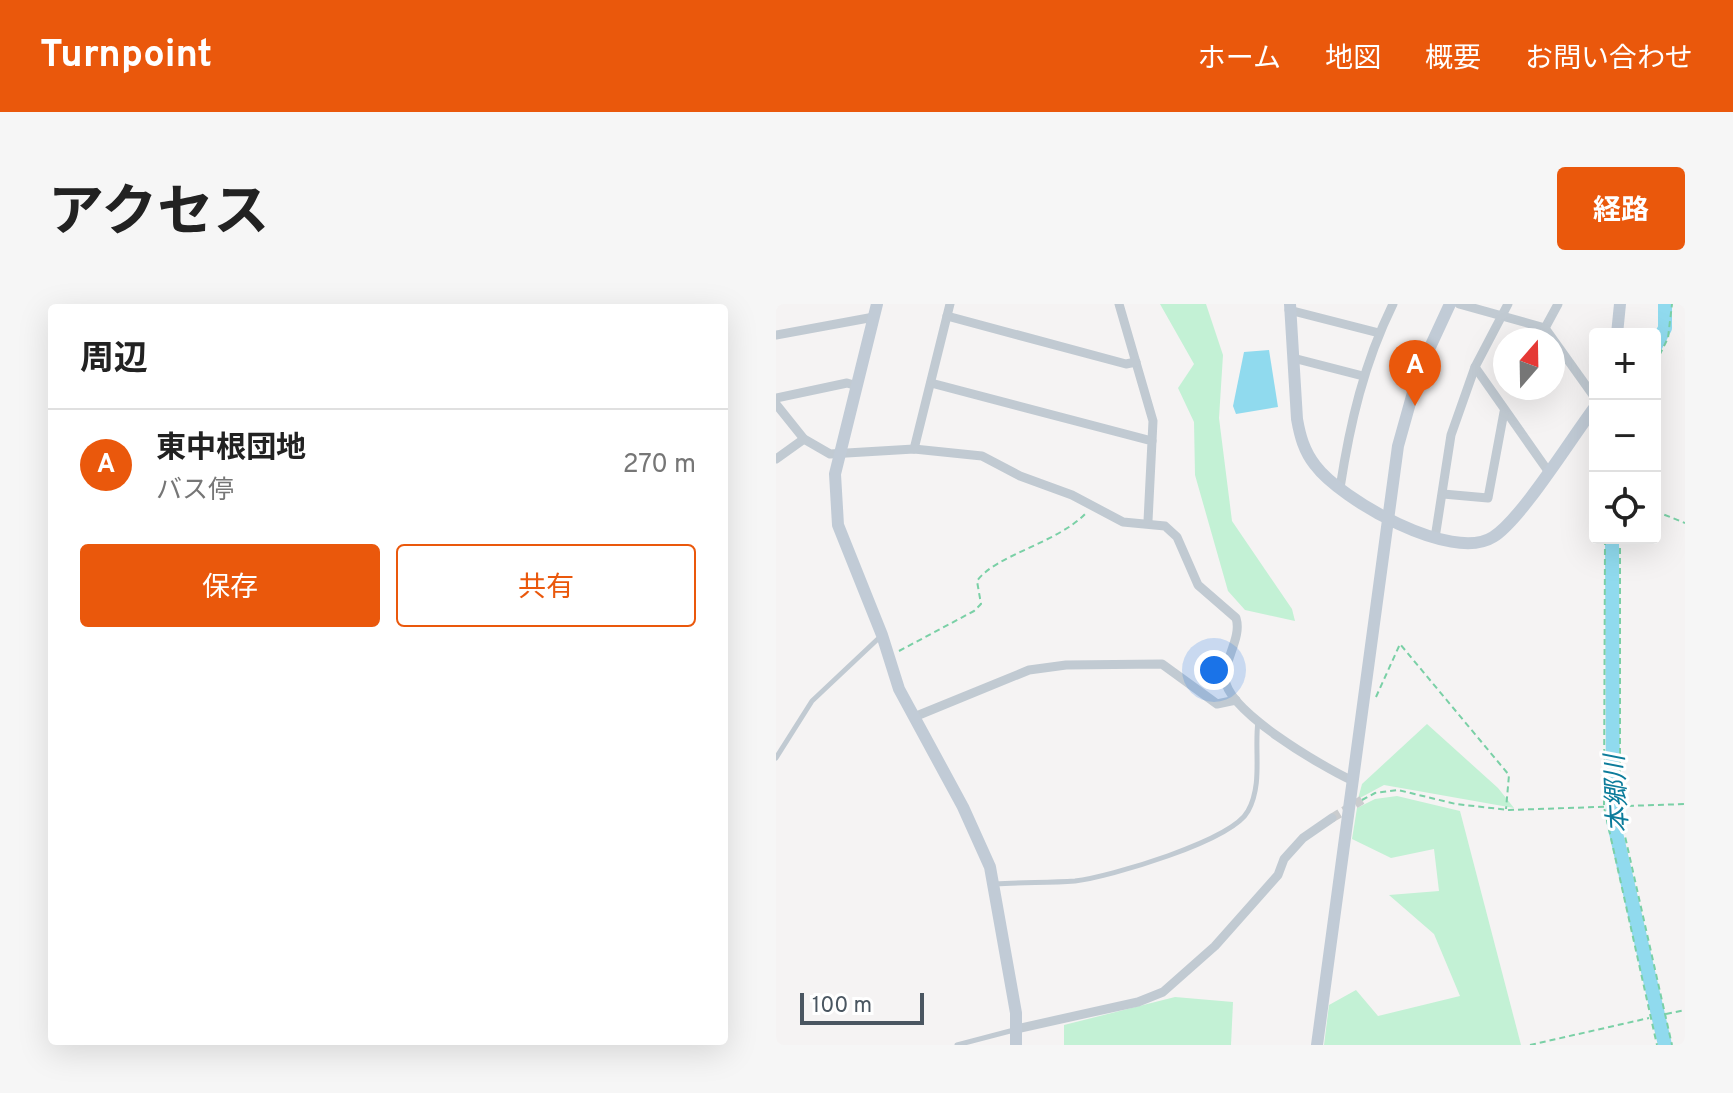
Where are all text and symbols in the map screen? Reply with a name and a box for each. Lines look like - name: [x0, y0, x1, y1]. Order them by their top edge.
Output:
- text: Turnpoint: [40, 32, 212, 81]
- text: ホーム: [1198, 42, 1281, 78]
- text: 地図: [1325, 42, 1381, 78]
- text: 概要: [1425, 42, 1481, 78]
- text: お問い合わせ: [1525, 42, 1693, 78]
- button: 経路: [1557, 167, 1685, 250]
- text: アクセス: [48, 181, 269, 251]
- north arrow: [1493, 328, 1565, 400]
- map controls: [1589, 328, 1661, 544]
- button: +: [1589, 328, 1661, 400]
- text: 周辺: [80, 339, 148, 382]
- pin: A: [1389, 340, 1441, 406]
- button: −: [1589, 400, 1661, 472]
- text: 東中根団地: [156, 431, 306, 468]
- text: A: [97, 449, 115, 482]
- text: 270 m: [623, 449, 696, 482]
- button: locate: [1589, 472, 1661, 544]
- text: バス停: [156, 475, 234, 508]
- button: 保存: [80, 544, 380, 627]
- button: 共有: [396, 544, 696, 627]
- your location: [1194, 650, 1234, 690]
- water label: 本郷川: [1600, 751, 1637, 834]
- scale bar: [800, 989, 924, 1025]
- text: 100 m: [812, 993, 872, 1020]

